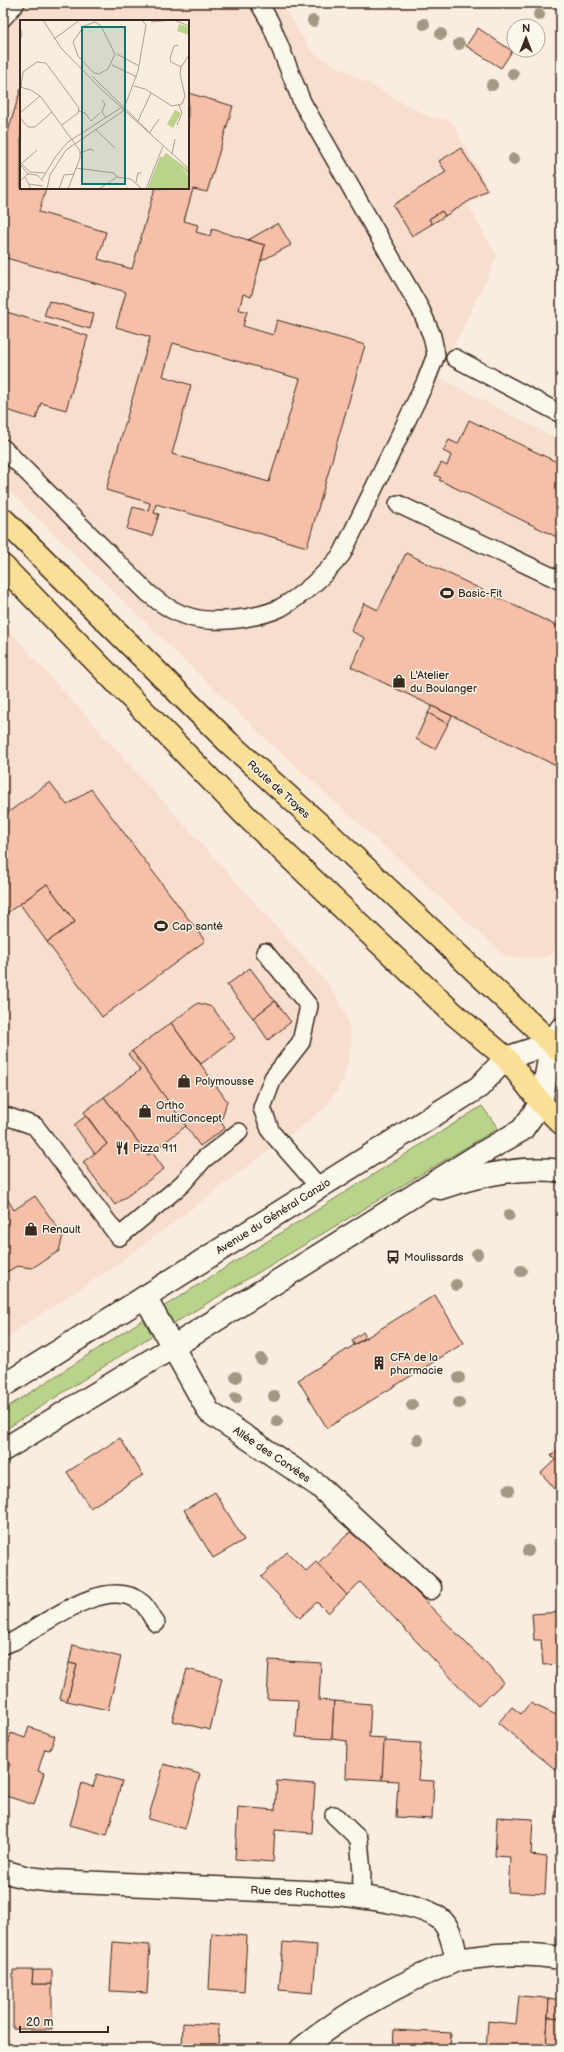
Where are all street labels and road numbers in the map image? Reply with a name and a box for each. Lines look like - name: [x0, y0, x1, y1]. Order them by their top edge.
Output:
- street label: Route de Troyes: [244, 758, 313, 821]
- street label: Avenue du Général Canzio: [214, 1176, 333, 1257]
- street label: Allée des Corvées: [230, 1424, 313, 1485]
- street label: Rue des Ruchottes: [250, 1884, 346, 1902]

